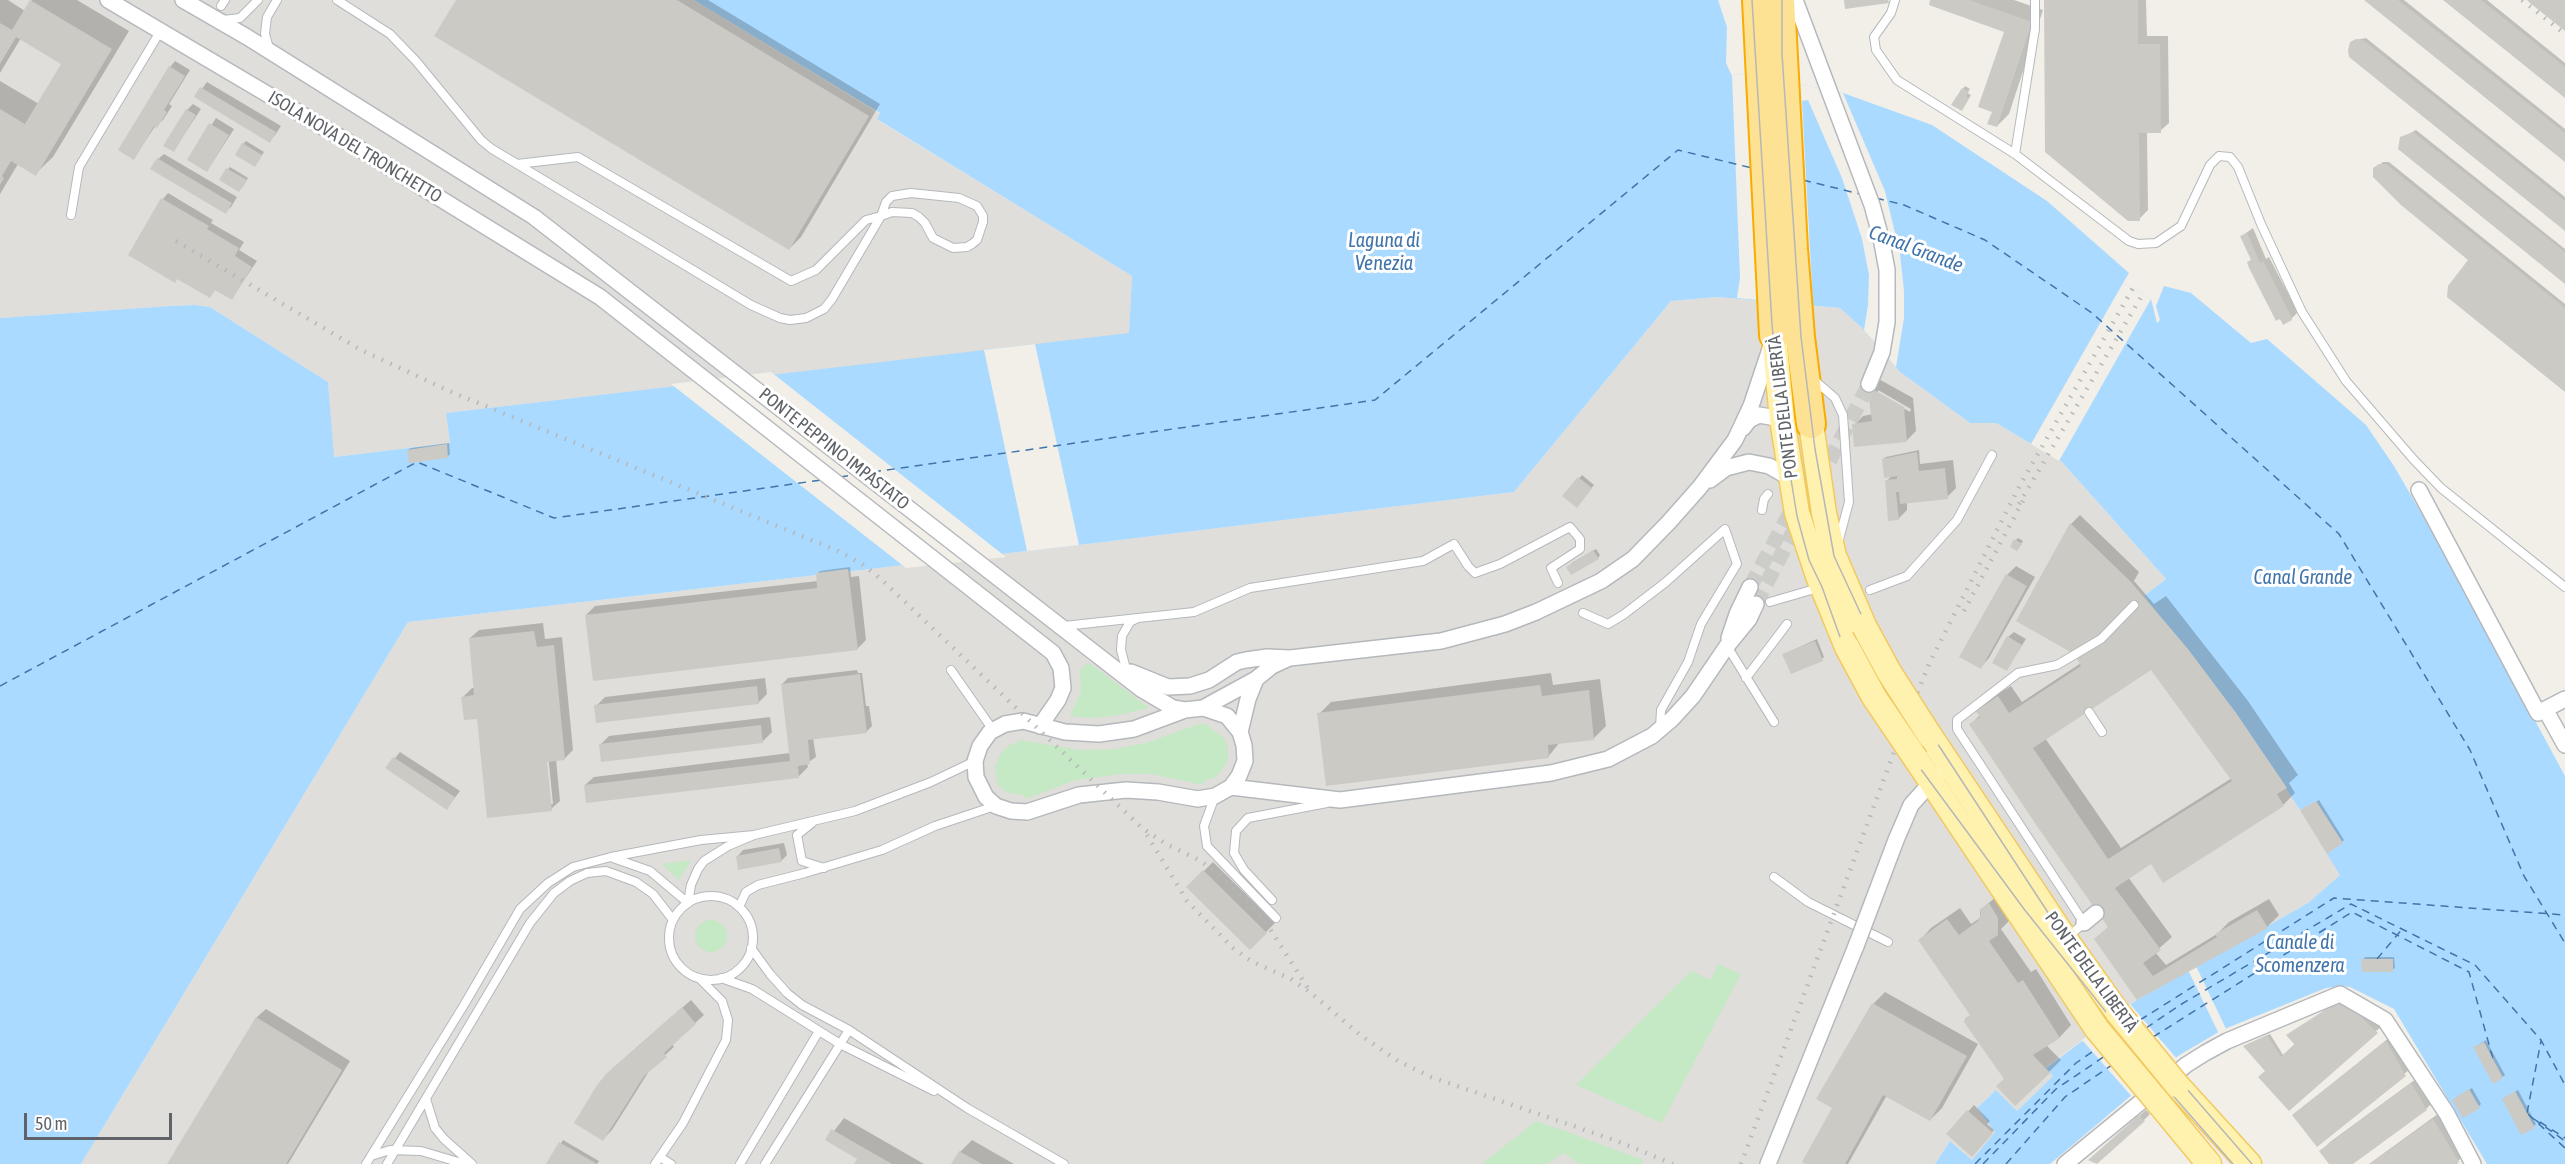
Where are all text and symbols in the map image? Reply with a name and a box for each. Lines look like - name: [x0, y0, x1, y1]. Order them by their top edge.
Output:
- street label: ISOLA NOVA DEL TRONCHETTO: [264, 87, 446, 207]
- water label: Canal Grande: [1866, 220, 1966, 278]
- water label: Laguna di Venezia: [1348, 229, 1420, 276]
- street label: PONTE DELLA LIBERTÀ: [1764, 334, 1802, 480]
- street label: PONTE PEPPINO IMPASTATO: [755, 384, 913, 514]
- water label: Canal Grande: [2254, 566, 2352, 590]
- street label: PONTE DELLA LIBERTÀ: [2040, 908, 2142, 1036]
- water label: Canale di Scomenzera: [2255, 931, 2345, 978]
- scale bar: [27, 1101, 176, 1139]
- text: 50 m: [35, 1113, 67, 1134]

